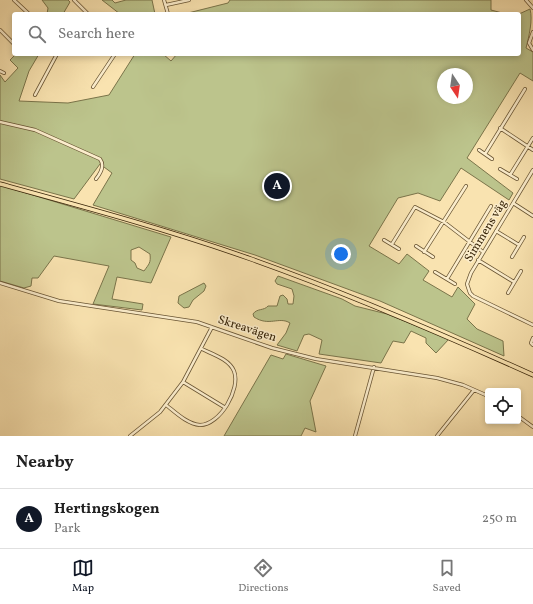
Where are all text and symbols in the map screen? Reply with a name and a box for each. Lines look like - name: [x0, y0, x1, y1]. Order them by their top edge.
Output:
- search box: [12, 12, 521, 56]
- icon: search: [26, 23, 48, 45]
- text: Search here: [58, 24, 135, 45]
- north arrow: [437, 68, 473, 104]
- pin: A: [264, 171, 290, 201]
- street label: Simmens väg: [461, 197, 511, 265]
- your location: [331, 244, 351, 264]
- street label: Skreavägen: [216, 312, 278, 346]
- map controls: [485, 388, 521, 424]
- button: locate: [485, 388, 521, 424]
- text: Nearby: [16, 451, 74, 474]
- text: Hertingskogen: [54, 499, 160, 520]
- text: A: [24, 510, 34, 528]
- text: 250 m: [482, 510, 517, 528]
- text: Park: [54, 520, 81, 538]
- tab: Map: [72, 557, 94, 596]
- tab: Directions: [238, 557, 289, 596]
- tab: Saved: [433, 557, 461, 596]

